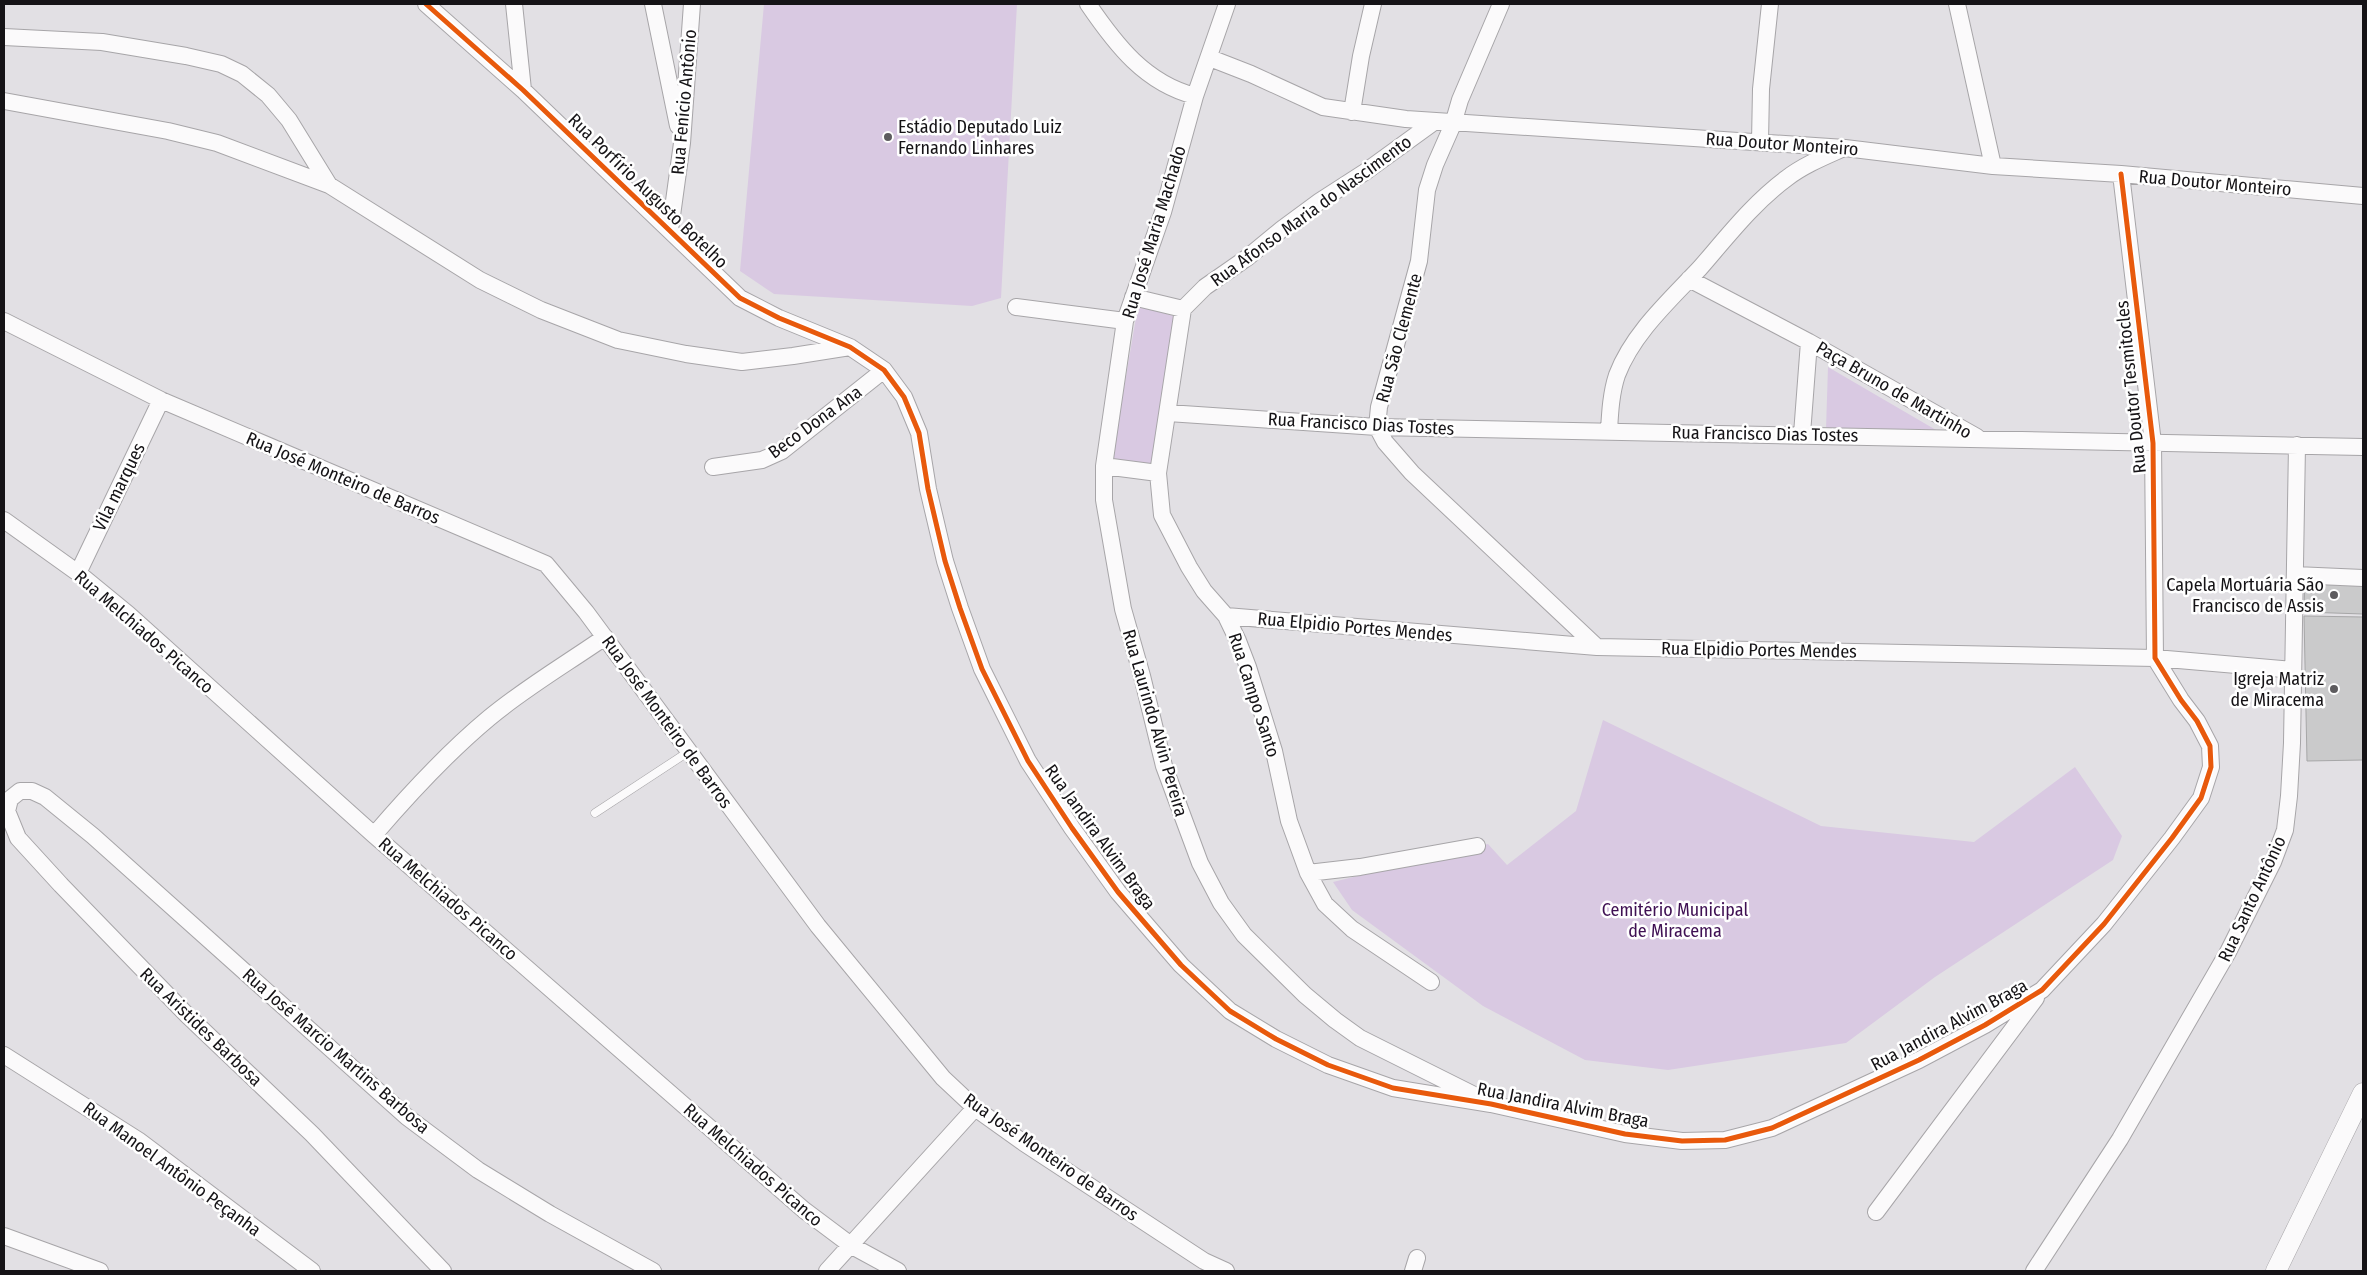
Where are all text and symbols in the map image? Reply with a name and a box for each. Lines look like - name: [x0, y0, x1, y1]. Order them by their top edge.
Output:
- street label: Rua Fenício Antônio: [667, 28, 701, 176]
- street label: Rua Porfírio Augusto Botelho: [564, 109, 732, 273]
- place label: Estádio Deputado Luiz Fernando Linhares: [898, 116, 1062, 159]
- street label: Rua Doutor Monteiro: [1705, 128, 1859, 160]
- marker: Estádio Deputado Luiz Fernando Linhares: [882, 131, 894, 143]
- street label: Rua Afonso Maria do Nascimento: [1206, 131, 1416, 291]
- street label: Rua José Maria Machado: [1117, 143, 1191, 321]
- street label: Rua Doutor Monteiro: [2138, 165, 2292, 201]
- street label: Rua São Clemente: [1371, 271, 1427, 405]
- street label: Rua Doutor Tesmitocles: [2111, 299, 2151, 474]
- street label: Paça Bruno de Martinho: [1812, 336, 1976, 444]
- street label: Beco Dona Ana: [764, 381, 866, 463]
- street label: Rua Francisco Dias Tostes: [1267, 408, 1455, 440]
- street label: Rua Francisco Dias Tostes: [1671, 421, 1859, 447]
- street label: Rua José Monteiro de Barros: [243, 427, 443, 529]
- street label: Vila marques: [88, 439, 150, 535]
- street label: Rua Melchiados Picanco: [70, 566, 218, 698]
- place label: Capela Mortuária São Francisco de Assis: [2166, 574, 2324, 617]
- marker: Capela Mortuária São Francisco de Assis: [2328, 589, 2340, 601]
- street label: Rua Elpidio Portes Mendes: [1257, 608, 1454, 647]
- street label: Rua Laurindo Alvin Pereira: [1118, 627, 1192, 819]
- street label: Rua Campo Santo: [1224, 630, 1284, 760]
- street label: Rua José Monteiro de Barros: [597, 631, 737, 813]
- street label: Rua Elpidio Portes Mendes: [1661, 637, 1857, 663]
- place label: Igreja Matriz de Miracema: [2230, 668, 2324, 711]
- marker: Igreja Matriz de Miracema: [2328, 683, 2340, 695]
- street label: Rua Jandira Alvim Braga: [1040, 760, 1160, 914]
- street label: Rua Melchiados Picanco: [374, 833, 522, 965]
- street label: Rua Santo Antônio: [2213, 833, 2291, 965]
- park label: Cemitério Municipal de Miracema: [1602, 899, 1748, 942]
- street label: Rua Aristides Barbosa: [135, 963, 267, 1091]
- street label: Rua José Marcio Martins Barbosa: [238, 964, 434, 1138]
- street label: Rua Jandira Alvim Braga: [1867, 974, 2031, 1076]
- street label: Rua Jandira Alvim Braga: [1475, 1078, 1651, 1132]
- street label: Rua José Monteiro de Barros: [959, 1088, 1143, 1226]
- street label: Rua Manoel Antônio Peçanha: [79, 1097, 265, 1241]
- street label: Rua Melchiados Picanco: [679, 1099, 827, 1231]

